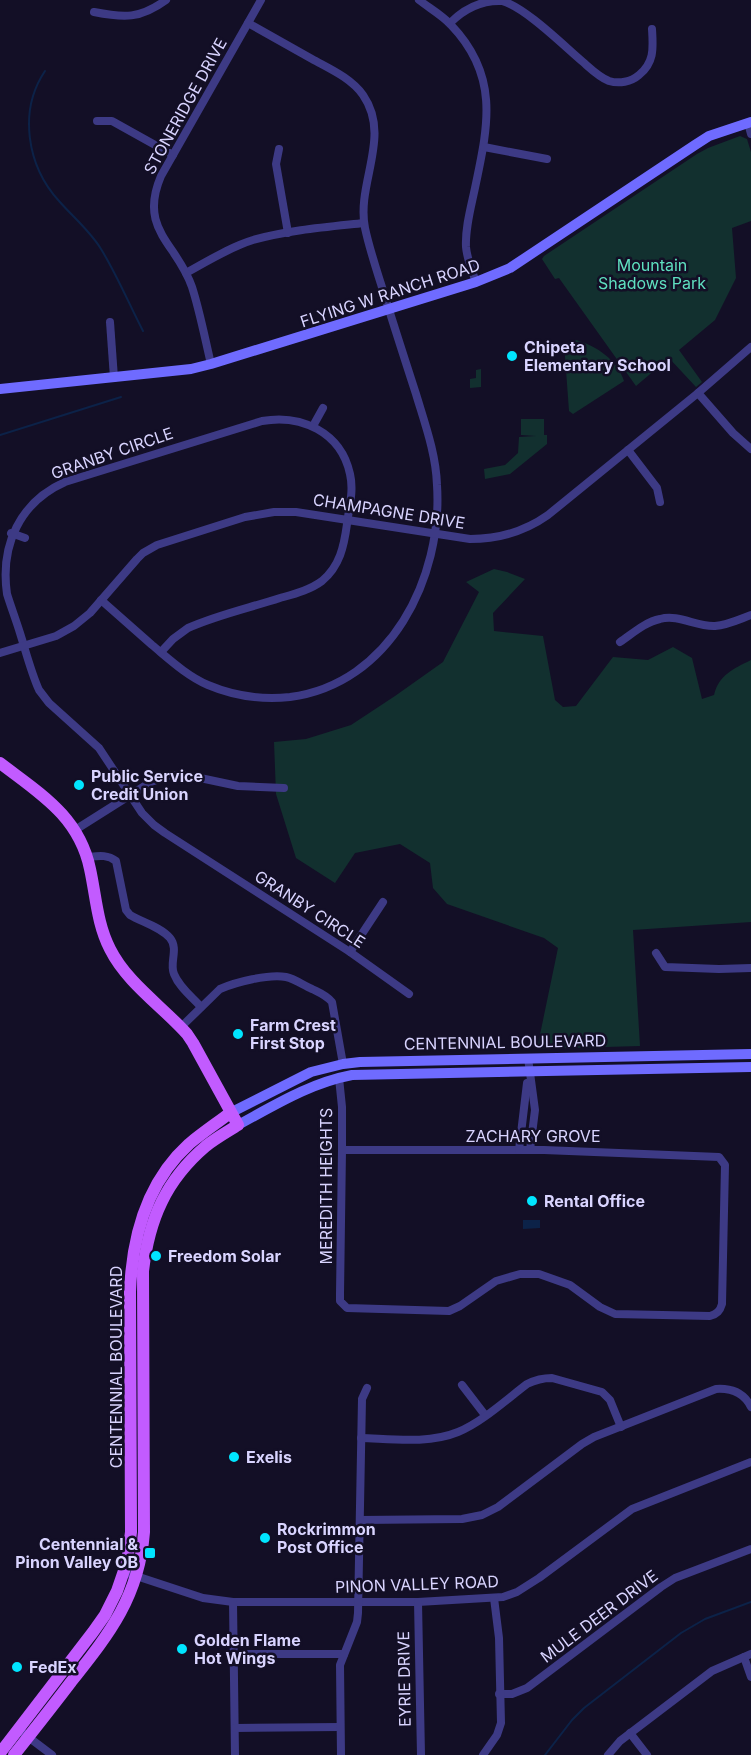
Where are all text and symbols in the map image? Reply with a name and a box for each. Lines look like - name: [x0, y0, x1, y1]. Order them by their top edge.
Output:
- street label: STONERIDGE DRIVE: [139, 34, 231, 178]
- street label: FLYING W RANCH ROAD: [298, 254, 482, 332]
- park label: Mountain Shadows Park: [598, 255, 706, 293]
- place label: Chipeta Elementary School: [524, 337, 671, 375]
- marker: Chipeta Elementary School: [505, 349, 519, 363]
- street label: GRANBY CIRCLE: [48, 423, 176, 483]
- street label: CHAMPAGNE DRIVE: [312, 489, 466, 533]
- place label: Public Service Credit Union: [91, 766, 203, 804]
- marker: Public Service Credit Union: [72, 778, 86, 792]
- street label: GRANBY CIRCLE: [251, 866, 369, 952]
- place label: Farm Crest First Stop: [250, 1015, 336, 1053]
- marker: Farm Crest First Stop: [231, 1027, 245, 1041]
- street label: CENTENNIAL BOULEVARD: [404, 1030, 606, 1054]
- street label: MEREDITH HEIGHTS: [316, 1108, 336, 1264]
- street label: ZACHARY GROVE: [465, 1126, 601, 1146]
- place label: Rental Office: [544, 1191, 645, 1211]
- marker: Rental Office: [525, 1194, 539, 1208]
- place label: Freedom Solar: [168, 1246, 281, 1266]
- marker: Freedom Solar: [149, 1249, 163, 1263]
- street label: CENTENNIAL BOULEVARD: [106, 1266, 126, 1468]
- place label: Exelis: [246, 1447, 292, 1467]
- marker: Exelis: [227, 1450, 241, 1464]
- place label: Rockrimmon Post Office: [277, 1519, 376, 1557]
- marker: Rockrimmon Post Office: [258, 1531, 272, 1545]
- place label: Centennial & Pinon Valley OB: [15, 1534, 138, 1572]
- marker: Centennial & Pinon Valley OB: [143, 1546, 157, 1560]
- street label: MULE DEER DRIVE: [536, 1565, 662, 1667]
- street label: PINON VALLEY ROAD: [335, 1571, 499, 1597]
- place label: Golden Flame Hot Wings: [194, 1630, 301, 1668]
- street label: EYRIE DRIVE: [393, 1631, 415, 1727]
- marker: Golden Flame Hot Wings: [175, 1642, 189, 1656]
- place label: FedEx: [29, 1657, 77, 1677]
- marker: FedEx: [10, 1660, 24, 1674]

